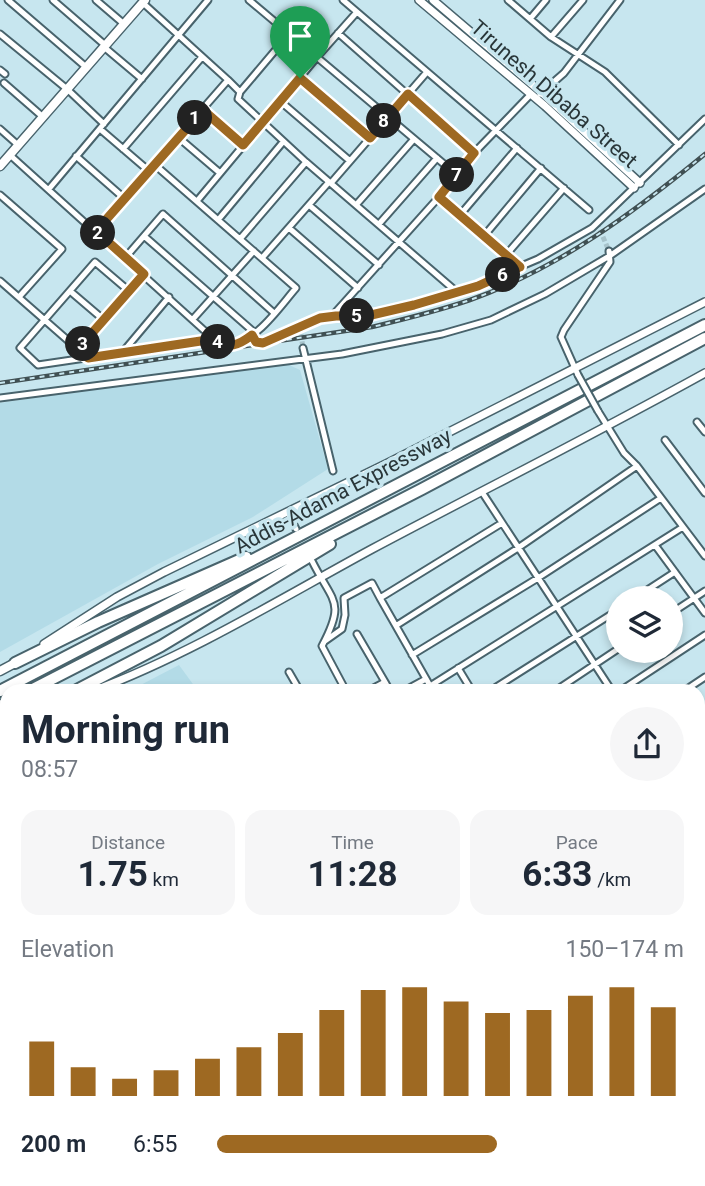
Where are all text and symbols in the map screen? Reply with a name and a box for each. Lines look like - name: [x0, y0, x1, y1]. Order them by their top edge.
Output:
- pin: [270, 6, 330, 78]
- street label: Tirunesh Dibaba Street: [466, 15, 642, 173]
- icon: arrive: [281, 17, 319, 55]
- pin: 1: [178, 100, 212, 136]
- pin: 8: [366, 104, 402, 138]
- text: 1: [189, 106, 200, 129]
- text: 8: [378, 109, 389, 132]
- pin: 7: [440, 158, 475, 192]
- text: 7: [451, 163, 462, 186]
- pin: 2: [80, 216, 116, 250]
- text: 2: [92, 221, 103, 244]
- pin: 6: [486, 258, 520, 292]
- text: 6: [497, 263, 508, 286]
- pin: 5: [340, 298, 374, 334]
- text: 5: [351, 304, 362, 327]
- pin: 4: [200, 324, 235, 360]
- pin: 3: [66, 326, 100, 362]
- text: 4: [212, 330, 223, 353]
- text: 3: [77, 332, 88, 355]
- street label: Addis-Adama Expressway: [231, 424, 456, 558]
- map controls: [606, 586, 683, 663]
- button: layers: [606, 586, 683, 663]
- button: share: [610, 707, 684, 781]
- text: Morning run: [21, 708, 230, 752]
- text: 08:57: [21, 756, 78, 783]
- text: Distance: [91, 831, 165, 854]
- text: Time: [331, 831, 374, 854]
- text: Pace: [556, 831, 598, 854]
- text: 1.75: [77, 854, 148, 895]
- text: 11:28: [307, 854, 398, 895]
- text: 6:33: [522, 854, 592, 895]
- text: km: [148, 868, 179, 891]
- text: /km: [592, 868, 631, 891]
- text: Elevation: [21, 936, 114, 963]
- text: 150–174 m: [565, 936, 684, 963]
- text: 200 m: [21, 1131, 86, 1158]
- text: 6:55: [133, 1131, 177, 1158]

